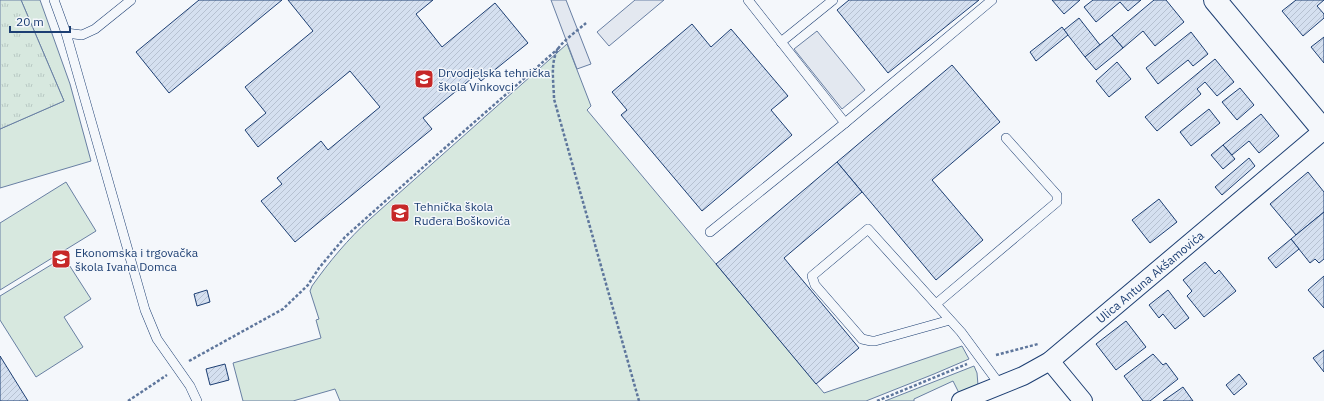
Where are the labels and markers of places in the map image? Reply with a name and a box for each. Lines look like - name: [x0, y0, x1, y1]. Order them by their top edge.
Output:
- place label: Drvodjelska tehnička škola Vinkovci: [438, 65, 551, 94]
- school or university icon: Drvodjelska tehnička škola Vinkovci: [413, 68, 435, 90]
- place label: Tehnička škola Ruđera Boškovića: [414, 199, 511, 228]
- school or university icon: Tehnička škola Ruđera Boškovića: [389, 202, 411, 224]
- place label: Ekonomska i trgovačka škola Ivana Domca: [75, 245, 199, 274]
- school or university icon: Ekonomska i trgovačka škola Ivana Domca: [50, 248, 72, 270]

